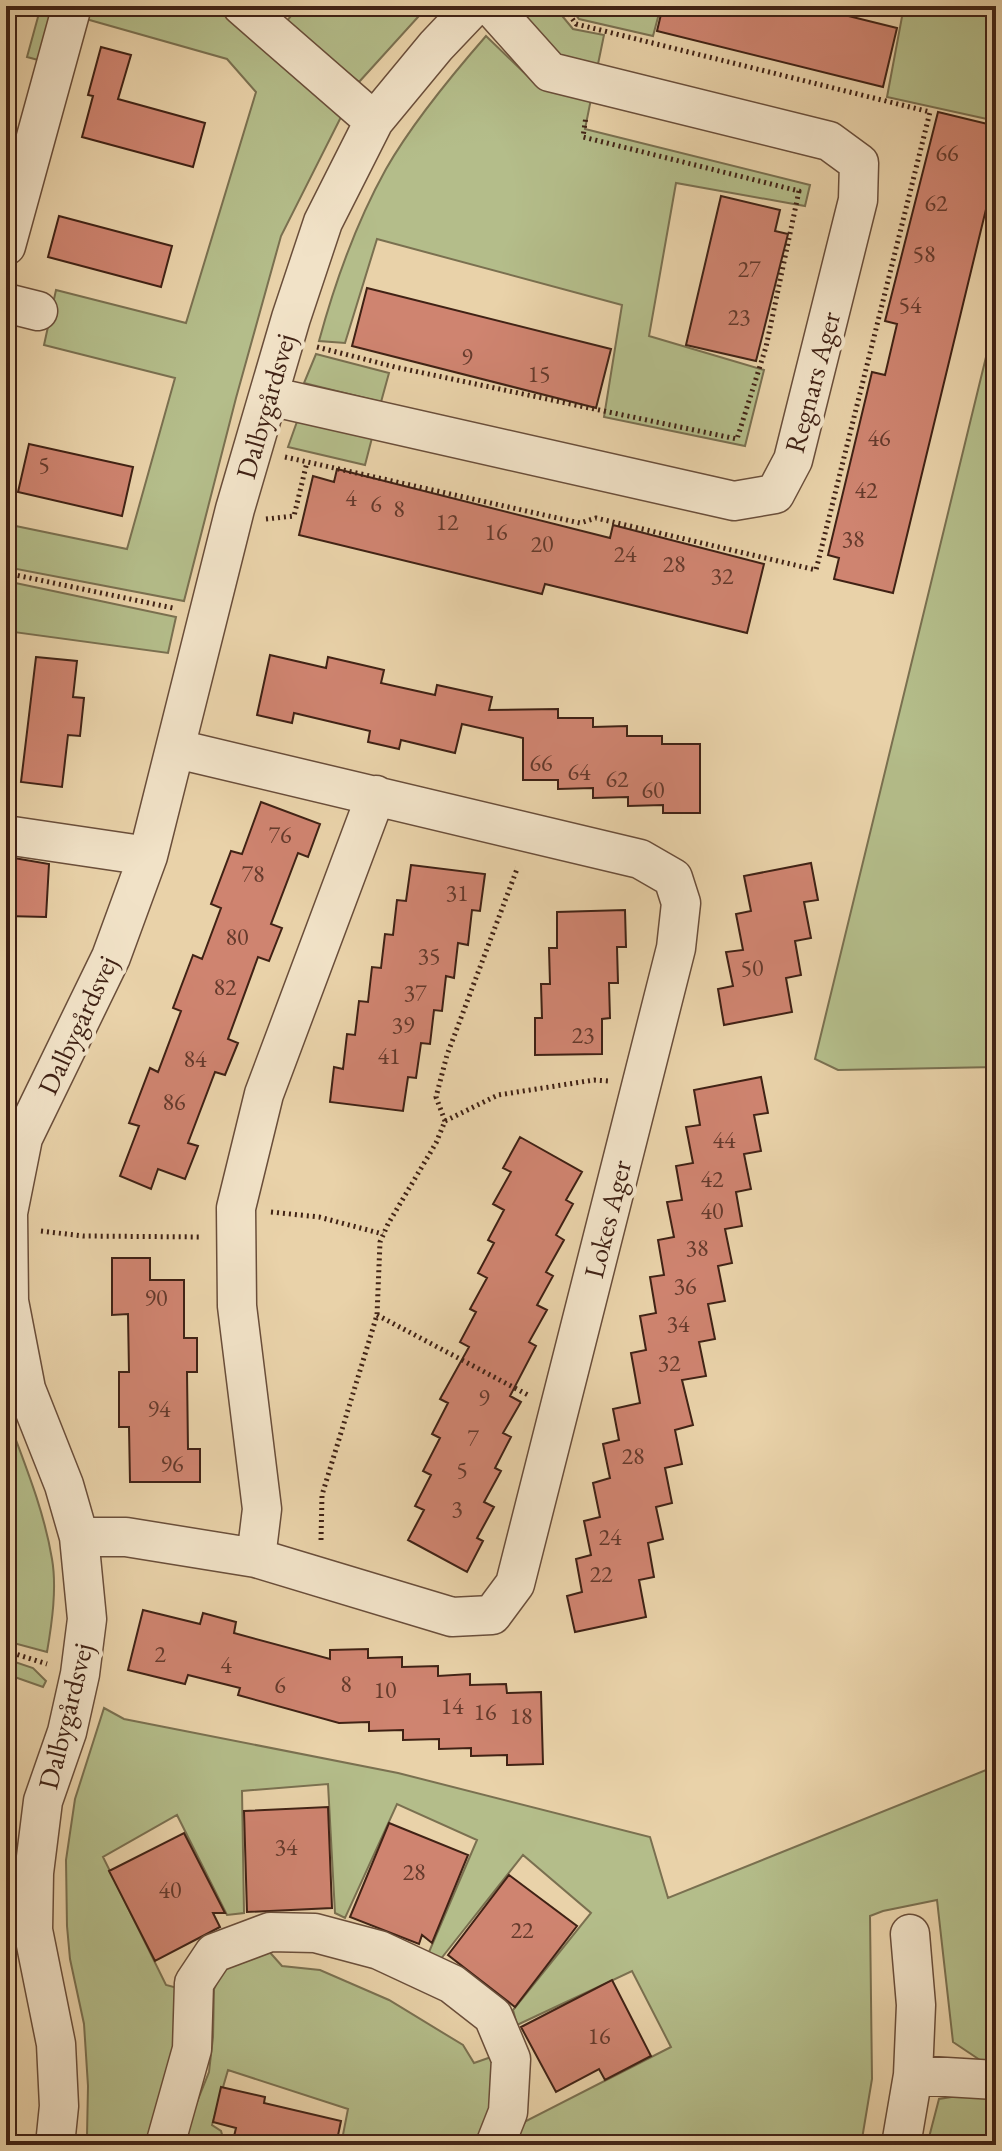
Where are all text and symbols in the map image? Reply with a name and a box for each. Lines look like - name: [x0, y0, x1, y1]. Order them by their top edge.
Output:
- house number: 66: [935, 137, 959, 168]
- house number: 62: [924, 187, 948, 218]
- house number: 58: [912, 238, 936, 269]
- house number: 27: [737, 253, 761, 284]
- house number: 54: [898, 289, 922, 320]
- house number: 23: [727, 301, 751, 332]
- street label: Regnars Ager: [776, 307, 848, 457]
- street label: Dalbygårdsvej: [227, 329, 303, 483]
- house number: 9: [461, 341, 473, 372]
- house number: 15: [527, 358, 551, 389]
- house number: 46: [867, 422, 891, 453]
- house number: 5: [38, 449, 50, 480]
- house number: 42: [854, 474, 878, 505]
- house number: 4: [345, 482, 357, 513]
- house number: 6: [370, 488, 382, 519]
- house number: 8: [393, 493, 405, 524]
- house number: 12: [435, 506, 459, 537]
- house number: 16: [484, 516, 508, 547]
- house number: 38: [841, 523, 865, 554]
- house number: 20: [530, 528, 554, 559]
- house number: 24: [613, 538, 637, 569]
- house number: 28: [662, 548, 686, 579]
- house number: 32: [710, 560, 734, 591]
- house number: 66: [529, 747, 553, 778]
- house number: 64: [567, 756, 591, 787]
- house number: 62: [605, 763, 629, 794]
- house number: 60: [641, 774, 665, 805]
- house number: 76: [268, 819, 292, 850]
- house number: 78: [241, 858, 265, 889]
- house number: 31: [445, 877, 469, 908]
- house number: 80: [225, 921, 249, 952]
- house number: 35: [417, 940, 441, 971]
- street label: Dalbygårdsvej: [29, 950, 125, 1100]
- house number: 50: [740, 952, 764, 983]
- house number: 82: [213, 971, 237, 1002]
- house number: 37: [403, 977, 427, 1008]
- house number: 39: [391, 1009, 415, 1040]
- house number: 23: [571, 1019, 595, 1050]
- house number: 41: [377, 1040, 401, 1071]
- house number: 84: [183, 1043, 207, 1074]
- house number: 86: [162, 1086, 186, 1117]
- house number: 44: [712, 1124, 736, 1155]
- street label: Lokes Ager: [575, 1156, 639, 1282]
- house number: 42: [700, 1163, 724, 1194]
- house number: 40: [700, 1195, 724, 1226]
- house number: 38: [685, 1232, 709, 1263]
- house number: 36: [673, 1270, 697, 1301]
- house number: 90: [144, 1282, 168, 1313]
- house number: 34: [666, 1308, 690, 1339]
- house number: 32: [657, 1347, 681, 1378]
- house number: 9: [478, 1382, 490, 1413]
- house number: 94: [147, 1393, 171, 1424]
- house number: 7: [467, 1422, 479, 1453]
- house number: 28: [621, 1440, 645, 1471]
- house number: 96: [160, 1448, 184, 1479]
- house number: 5: [456, 1454, 468, 1485]
- house number: 3: [451, 1493, 463, 1524]
- house number: 24: [598, 1521, 622, 1552]
- house number: 22: [589, 1558, 613, 1589]
- house number: 2: [154, 1638, 166, 1669]
- street label: Dalbygårdsvej: [29, 1639, 101, 1793]
- house number: 4: [220, 1649, 232, 1680]
- house number: 8: [340, 1668, 352, 1699]
- house number: 6: [274, 1669, 286, 1700]
- house number: 10: [373, 1674, 397, 1705]
- house number: 14: [440, 1690, 464, 1721]
- house number: 16: [473, 1696, 497, 1727]
- house number: 18: [509, 1700, 533, 1731]
- house number: 34: [274, 1831, 298, 1862]
- house number: 28: [402, 1856, 426, 1887]
- house number: 40: [158, 1874, 182, 1905]
- house number: 22: [510, 1914, 534, 1945]
- house number: 16: [587, 2020, 611, 2051]

